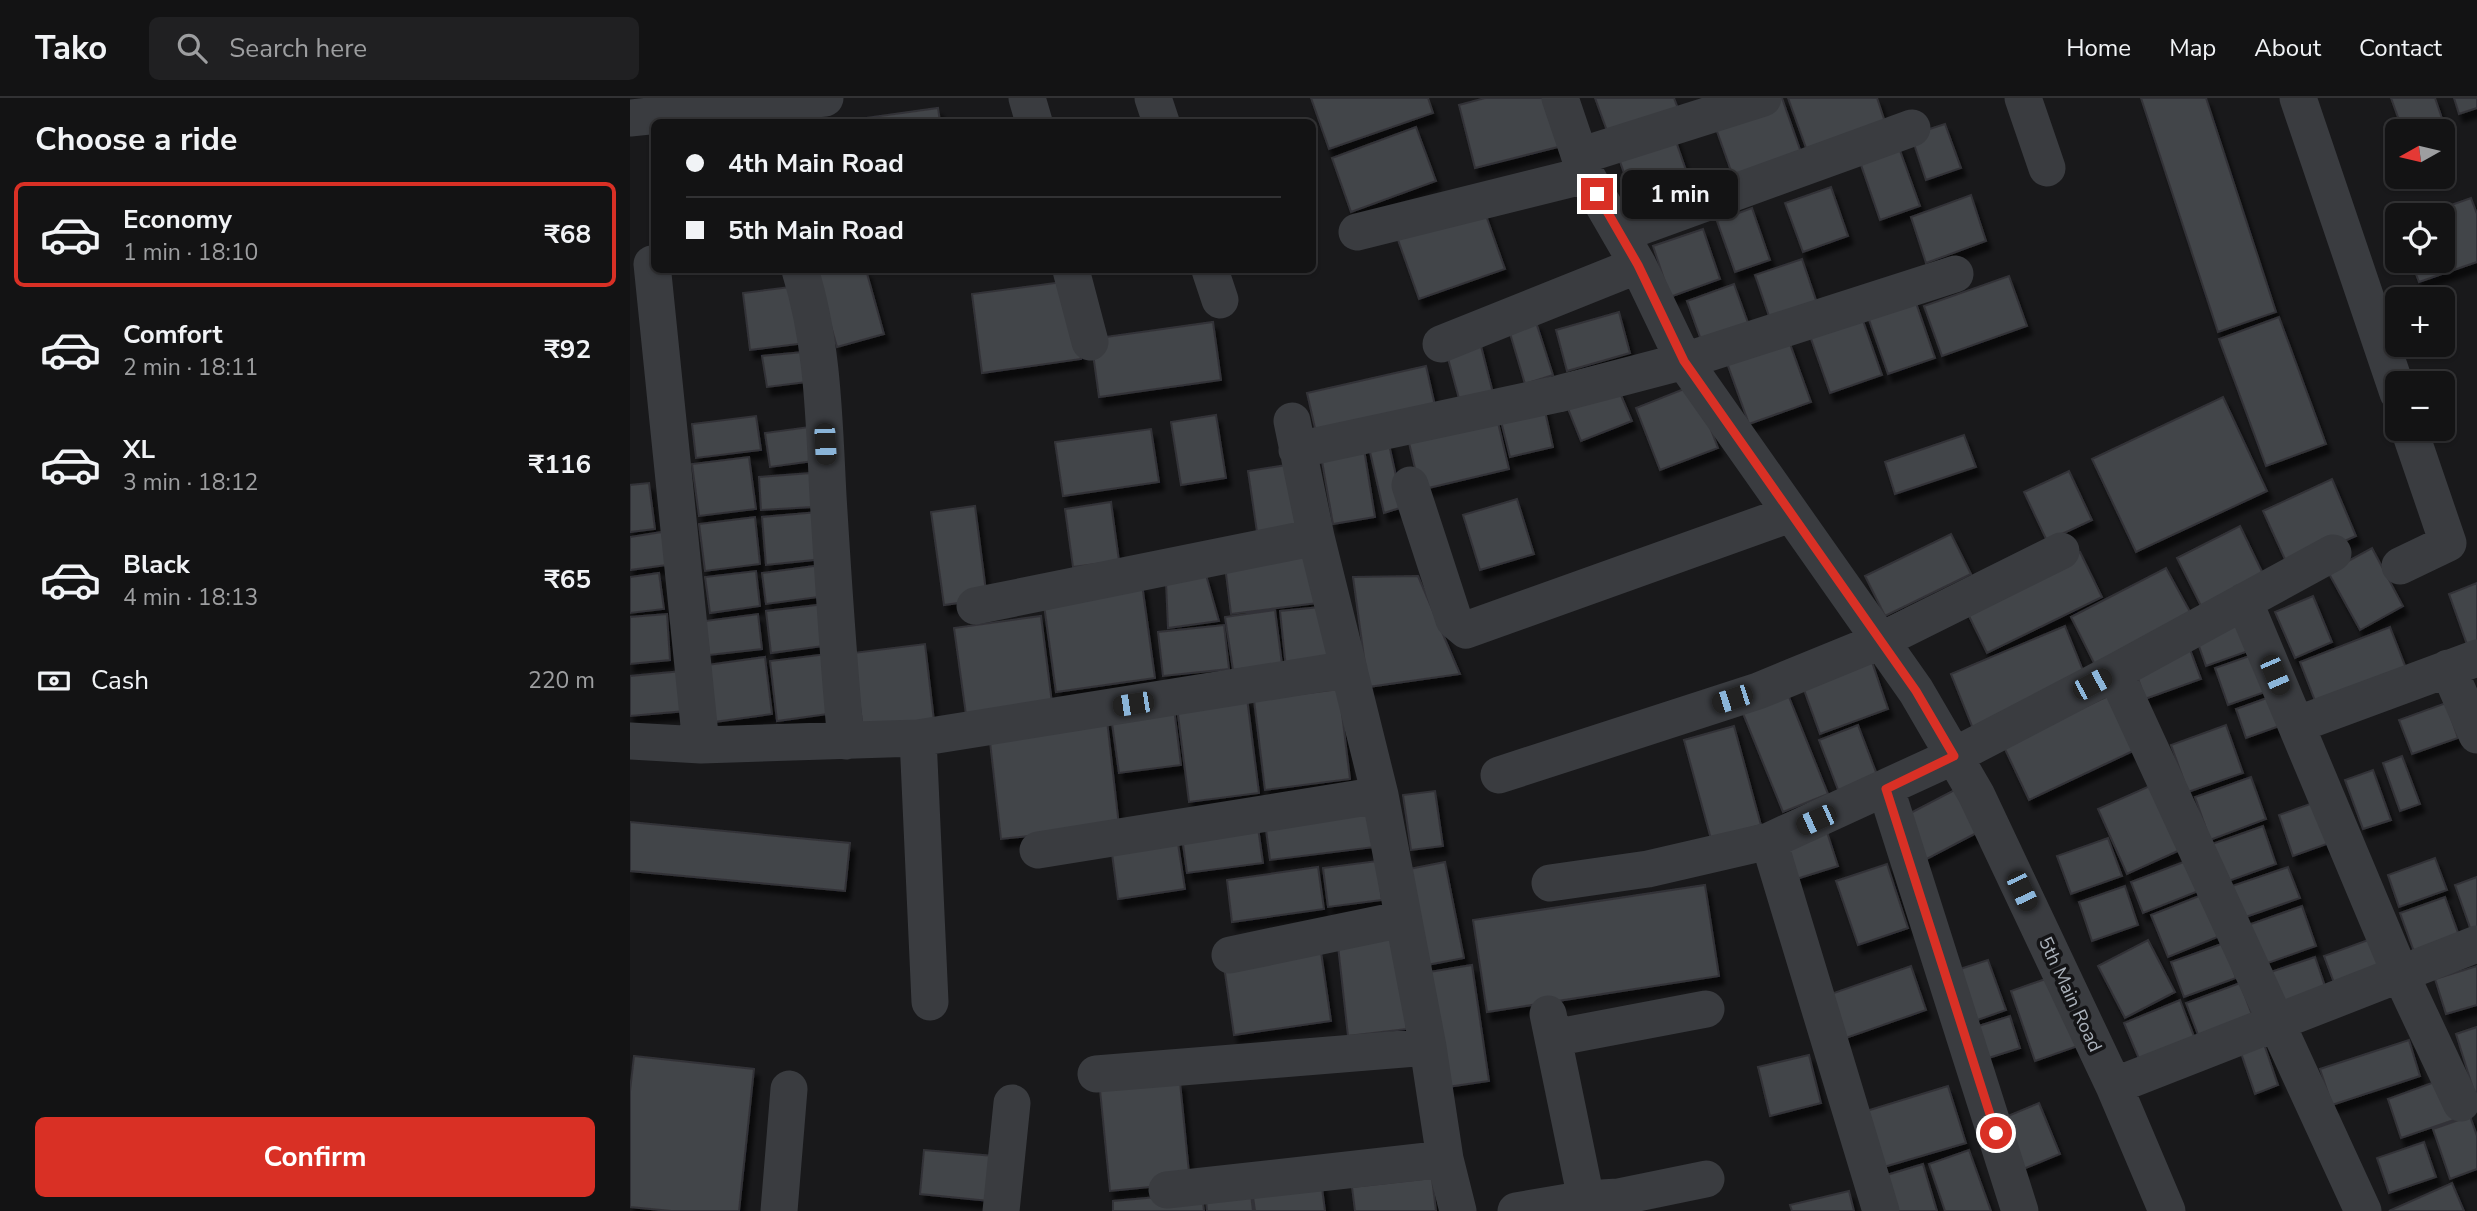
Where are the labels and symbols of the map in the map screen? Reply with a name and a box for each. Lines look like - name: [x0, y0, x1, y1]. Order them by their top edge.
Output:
- north arrow: [2385, 119, 2455, 189]
- callout: 1 min: [1622, 170, 1737, 218]
- route end: [1581, 178, 1613, 210]
- car: [814, 422, 837, 466]
- car: [2258, 652, 2293, 698]
- car: [2069, 665, 2116, 703]
- car: [1709, 683, 1756, 715]
- car: [1111, 690, 1156, 718]
- car: [1793, 802, 1840, 838]
- car: [2004, 868, 2041, 914]
- street label: 5th Main Road: [2032, 933, 2108, 1056]
- route start: [1980, 1117, 2012, 1149]

